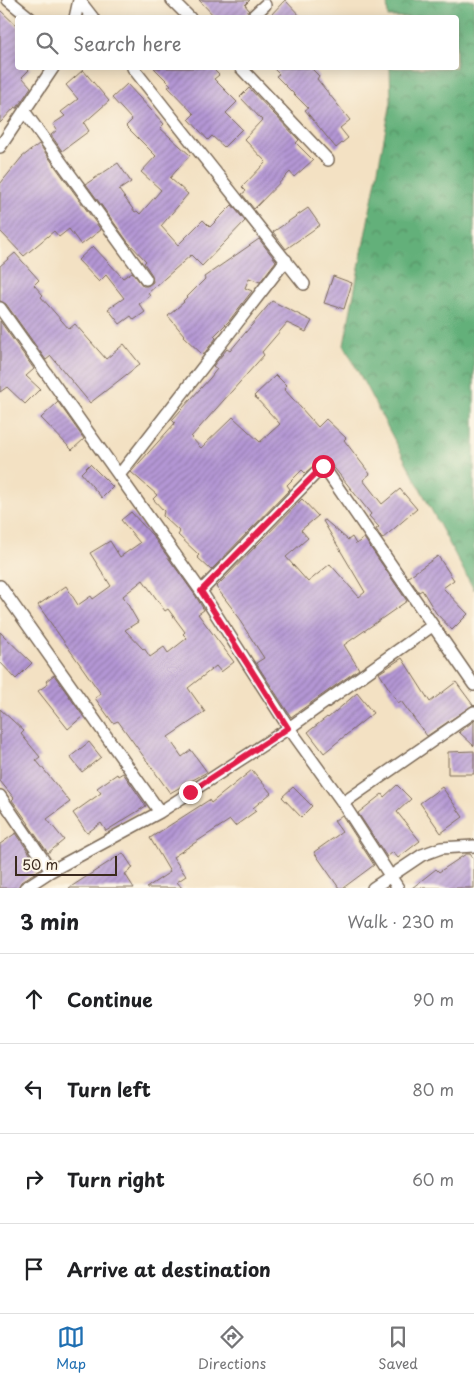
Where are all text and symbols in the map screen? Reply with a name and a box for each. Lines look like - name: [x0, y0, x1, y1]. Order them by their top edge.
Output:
- search box: [15, 15, 459, 70]
- icon: search: [33, 29, 61, 57]
- text: Search here: [73, 29, 182, 57]
- route start: [312, 455, 335, 478]
- route end: [179, 781, 202, 804]
- scale bar: [15, 853, 118, 876]
- text: 50 m: [22, 854, 58, 875]
- text: 3 min: [20, 905, 79, 937]
- text: Walk · 230 m: [347, 909, 454, 933]
- icon: ahead: [20, 985, 48, 1013]
- text: Continue: [67, 985, 153, 1013]
- text: 90 m: [413, 987, 454, 1011]
- icon: left: [20, 1075, 48, 1103]
- text: Turn left: [67, 1075, 151, 1103]
- text: 80 m: [412, 1077, 454, 1101]
- icon: right: [20, 1165, 48, 1193]
- text: Turn right: [67, 1165, 165, 1193]
- text: 60 m: [412, 1167, 454, 1191]
- icon: arrive: [20, 1255, 48, 1283]
- text: Arrive at destination: [67, 1255, 271, 1283]
- tab: Map: [56, 1323, 86, 1374]
- tab: Directions: [198, 1323, 266, 1374]
- tab: Saved: [378, 1323, 418, 1374]

